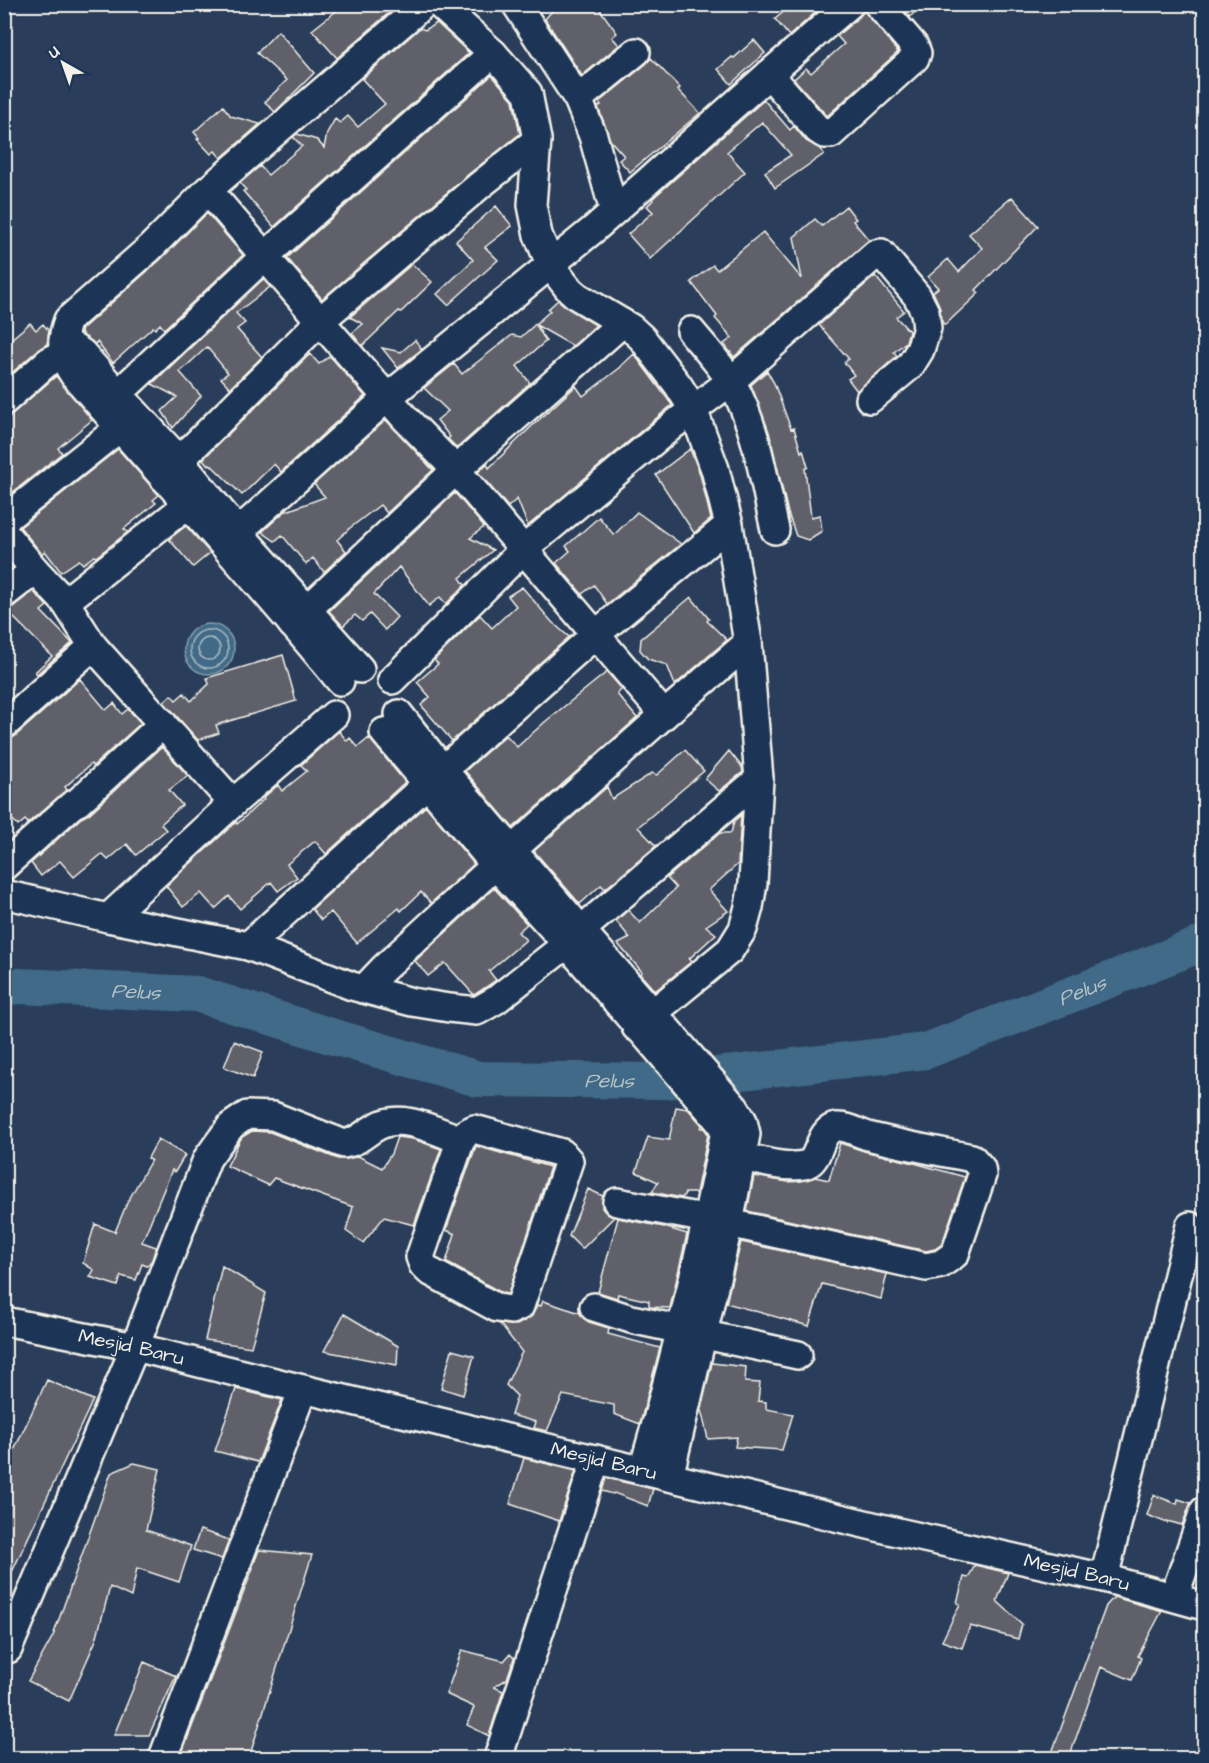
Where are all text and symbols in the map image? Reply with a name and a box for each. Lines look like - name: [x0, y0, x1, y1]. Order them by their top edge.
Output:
- north arrow: [33, 33, 93, 93]
- text: U: [43, 41, 65, 64]
- water label: Pelus: [1054, 967, 1112, 1013]
- water label: Pelus: [111, 976, 163, 1007]
- water label: Pelus: [584, 1066, 635, 1095]
- street label: Mesjid Baru: [76, 1322, 187, 1373]
- street label: Mesjid Baru: [548, 1435, 659, 1488]
- street label: Mesjid Baru: [1021, 1547, 1133, 1599]

